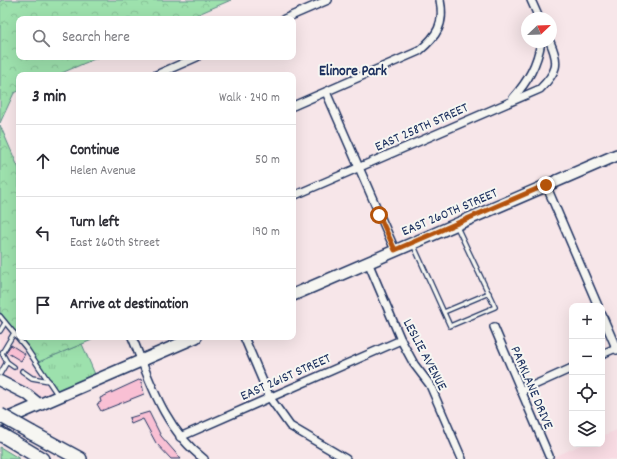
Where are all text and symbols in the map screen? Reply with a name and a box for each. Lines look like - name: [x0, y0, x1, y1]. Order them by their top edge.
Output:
- north arrow: [521, 12, 557, 48]
- search box: [16, 16, 296, 60]
- icon: search: [30, 27, 52, 49]
- text: Search here: [62, 27, 130, 49]
- district label: Elinore Park: [319, 61, 387, 83]
- text: 3 min: [32, 86, 66, 110]
- text: Walk · 240 m: [219, 89, 280, 108]
- street label: EAST 258TH STREET: [372, 98, 472, 157]
- text: Continue: [70, 140, 119, 162]
- icon: ahead: [32, 150, 54, 172]
- text: 50 m: [255, 151, 280, 170]
- text: Helen Avenue: [70, 162, 136, 181]
- route end: [537, 176, 555, 194]
- street label: EAST 260TH STREET: [399, 183, 501, 242]
- route start: [370, 206, 388, 224]
- text: Turn left: [70, 212, 119, 234]
- icon: left: [32, 222, 54, 244]
- text: 190 m: [252, 223, 280, 242]
- text: East 260th Street: [70, 234, 160, 253]
- icon: arrive: [32, 294, 54, 316]
- text: Arrive at destination: [70, 294, 188, 316]
- map controls: [569, 303, 605, 447]
- button: +: [569, 303, 605, 339]
- street label: LESLIE AVENUE: [397, 316, 452, 395]
- button: −: [569, 339, 605, 375]
- street label: PARKLANE DRIVE: [505, 343, 558, 433]
- street label: EAST 261ST STREET: [237, 349, 335, 407]
- button: locate: [569, 375, 605, 411]
- button: layers: [569, 411, 605, 447]

